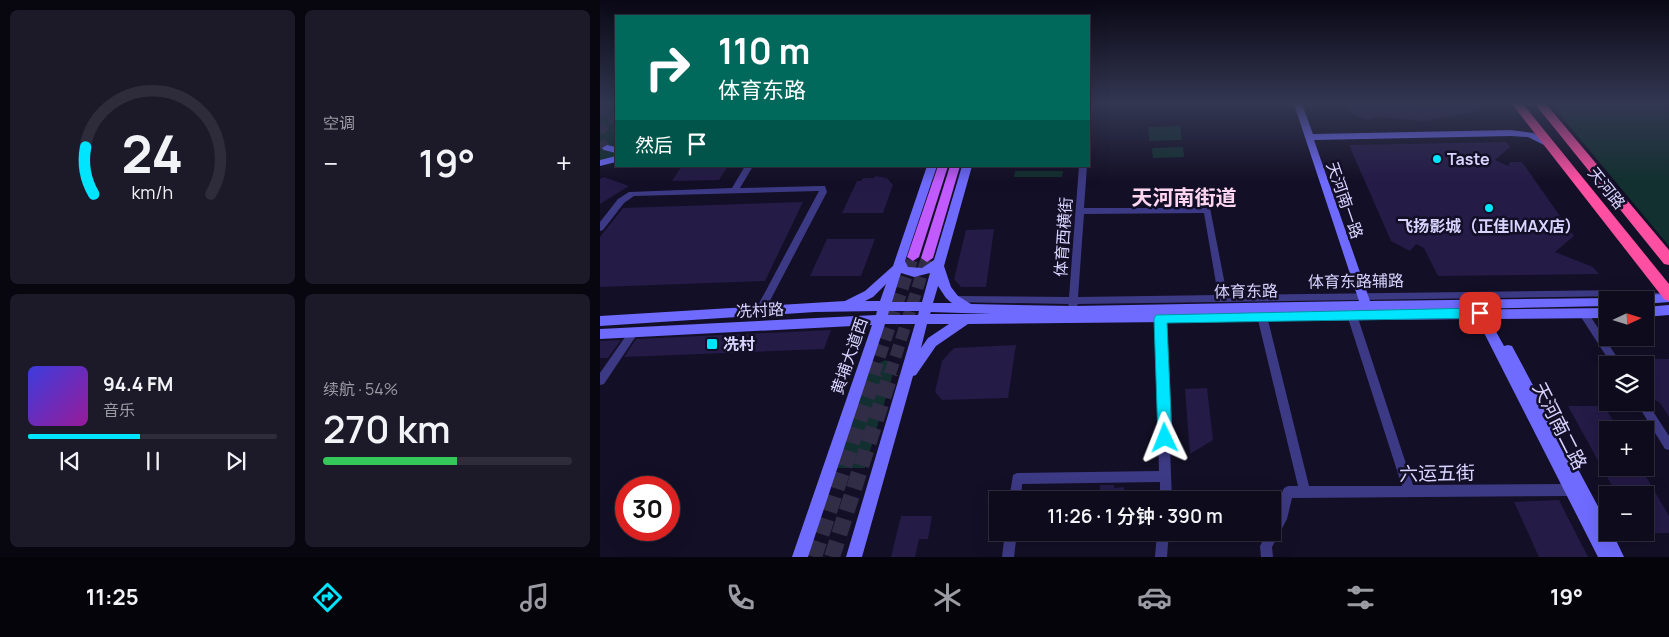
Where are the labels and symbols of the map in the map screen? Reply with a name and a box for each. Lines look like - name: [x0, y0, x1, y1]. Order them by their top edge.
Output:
- place label: Taste: [1447, 148, 1490, 170]
- marker: Taste: [1431, 153, 1443, 165]
- street label: 天河南一路: [1322, 159, 1368, 241]
- street label: 天河路: [1583, 162, 1631, 214]
- district label: 天河南街道: [1132, 183, 1237, 211]
- street label: 体育西横街: [1049, 196, 1077, 278]
- marker: 飞扬影城（正佳IMAX店）: [1483, 202, 1495, 214]
- place label: 飞扬影城（正佳IMAX店）: [1397, 215, 1581, 237]
- street label: 体育东路辅路: [1308, 269, 1404, 293]
- street label: 体育东路: [1214, 279, 1278, 303]
- north arrow: [1599, 291, 1654, 346]
- pin: [1459, 292, 1501, 334]
- street label: 冼村路: [735, 298, 785, 322]
- street label: 黄埔大道西: [826, 315, 872, 397]
- place label: 冼村: [723, 333, 755, 355]
- marker: 冼村: [705, 337, 719, 351]
- street label: 天河南二路: [1527, 378, 1593, 474]
- position arrow: [1138, 411, 1190, 463]
- street label: 六运五街: [1399, 459, 1475, 487]
- speed limit sign: 30: [615, 476, 680, 541]

